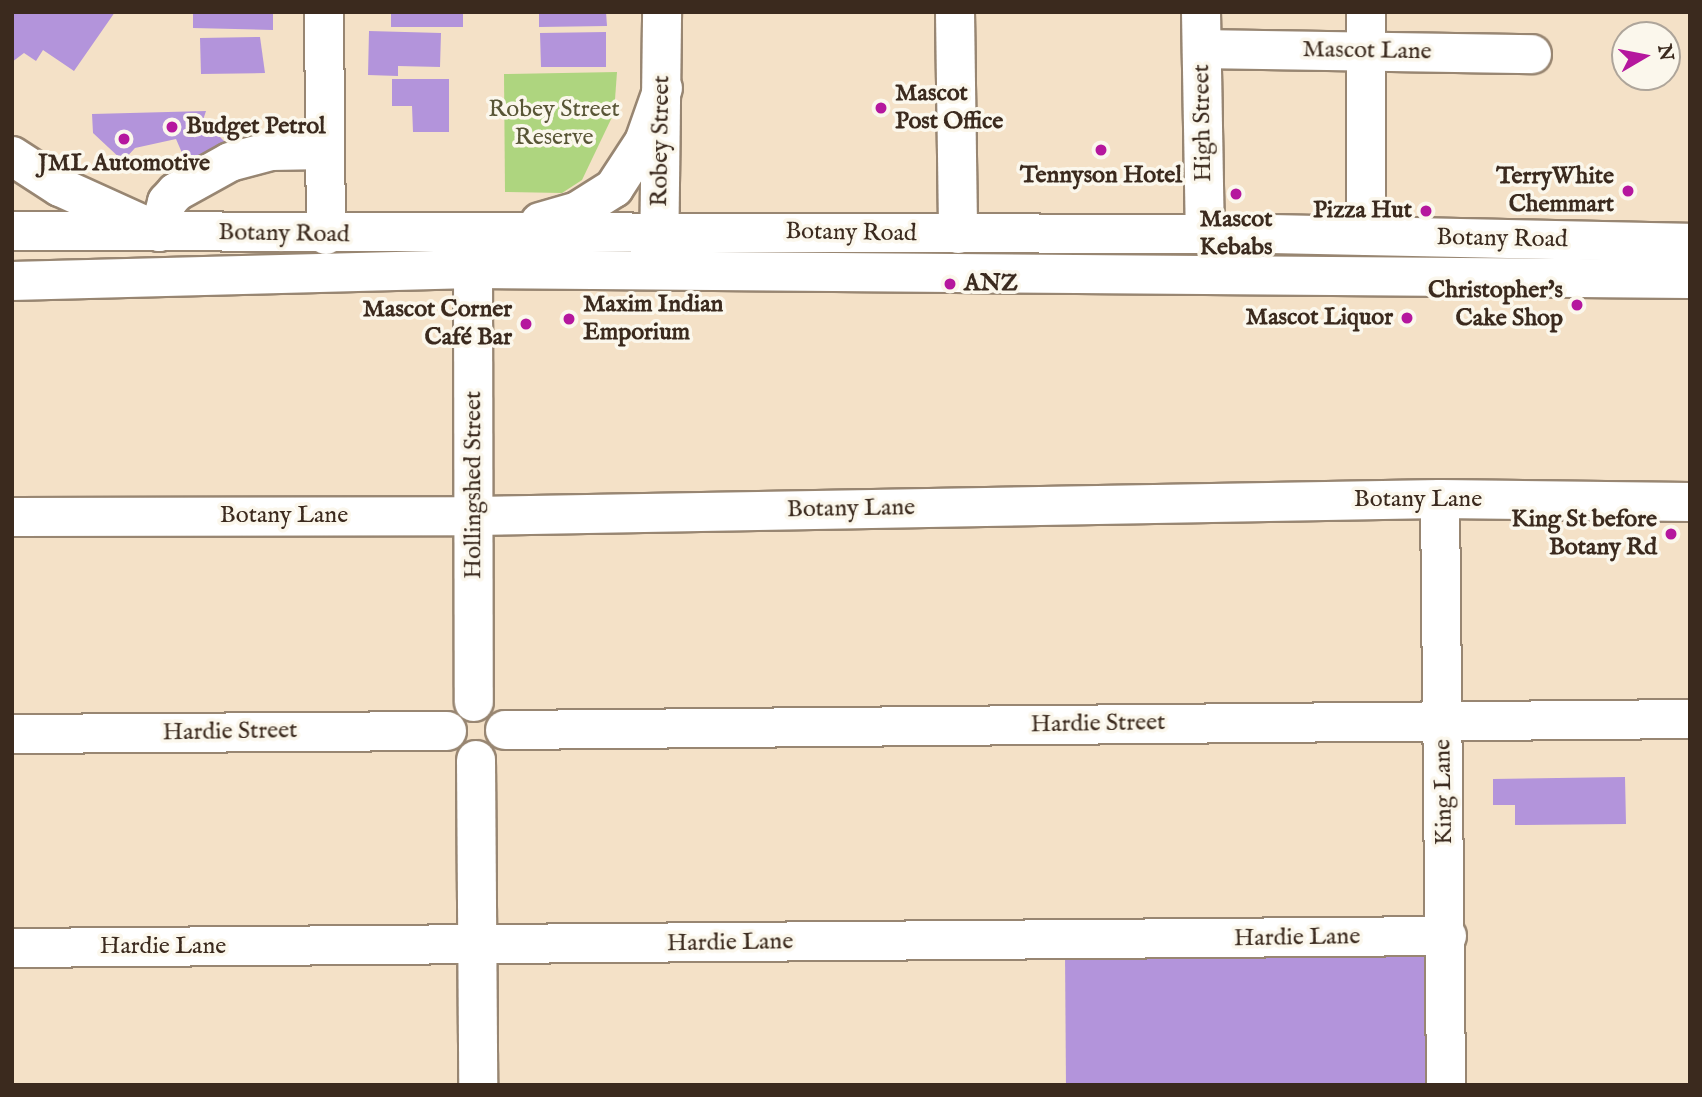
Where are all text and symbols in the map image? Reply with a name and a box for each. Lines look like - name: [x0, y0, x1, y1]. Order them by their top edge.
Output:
- north arrow: [1611, 21, 1681, 91]
- street label: Mascot Lane: [1302, 35, 1432, 67]
- text: N: [1651, 43, 1678, 63]
- street label: High Street: [1188, 64, 1218, 182]
- street label: Robey Street: [645, 75, 677, 207]
- place label: Mascot Post Office: [895, 80, 1003, 136]
- park label: Robey Street Reserve: [488, 96, 620, 152]
- marker: Mascot Post Office: [873, 100, 889, 116]
- place label: Budget Petrol: [186, 113, 326, 141]
- marker: Budget Petrol: [164, 119, 180, 135]
- marker: JML Automotive: [116, 131, 132, 147]
- marker: Tennyson Hotel: [1093, 142, 1109, 158]
- place label: JML Automotive: [38, 150, 210, 178]
- place label: Tennyson Hotel: [1020, 162, 1182, 190]
- place label: TerryWhite Chemmart: [1496, 163, 1614, 219]
- marker: TerryWhite Chemmart: [1620, 183, 1636, 199]
- marker: Mascot Kebabs: [1228, 186, 1244, 202]
- place label: Pizza Hut: [1313, 197, 1412, 225]
- marker: Pizza Hut: [1418, 203, 1434, 219]
- place label: Mascot Kebabs: [1200, 206, 1272, 262]
- street label: Botany Road: [785, 217, 917, 249]
- street label: Botany Road: [218, 218, 350, 250]
- street label: Botany Road: [1436, 223, 1568, 255]
- place label: ANZ: [964, 270, 1018, 298]
- marker: ANZ: [942, 276, 958, 292]
- place label: Christopher's Cake Shop: [1428, 277, 1563, 333]
- place label: Maxim Indian Emporium: [583, 291, 723, 347]
- place label: Mascot Corner Café Bar: [362, 296, 512, 352]
- marker: Christopher's Cake Shop: [1569, 297, 1585, 313]
- place label: Mascot Liquor: [1246, 304, 1393, 332]
- marker: Mascot Liquor: [1399, 310, 1415, 326]
- marker: Maxim Indian Emporium: [561, 311, 577, 327]
- marker: Mascot Corner Café Bar: [518, 316, 534, 332]
- street label: Hollingshed Street: [460, 391, 488, 579]
- street label: Botany Lane: [1354, 486, 1482, 514]
- street label: Botany Lane: [787, 493, 915, 525]
- street label: Botany Lane: [220, 502, 348, 530]
- place label: King St before Botany Rd: [1511, 506, 1657, 562]
- marker: King St before Botany Rd: [1663, 526, 1679, 542]
- street label: Hardie Street: [1030, 708, 1166, 740]
- street label: Hardie Street: [162, 716, 298, 748]
- street label: King Lane: [1429, 739, 1459, 845]
- street label: Hardie Lane: [1234, 922, 1360, 954]
- street label: Hardie Lane: [667, 927, 793, 959]
- street label: Hardie Lane: [100, 933, 226, 961]

